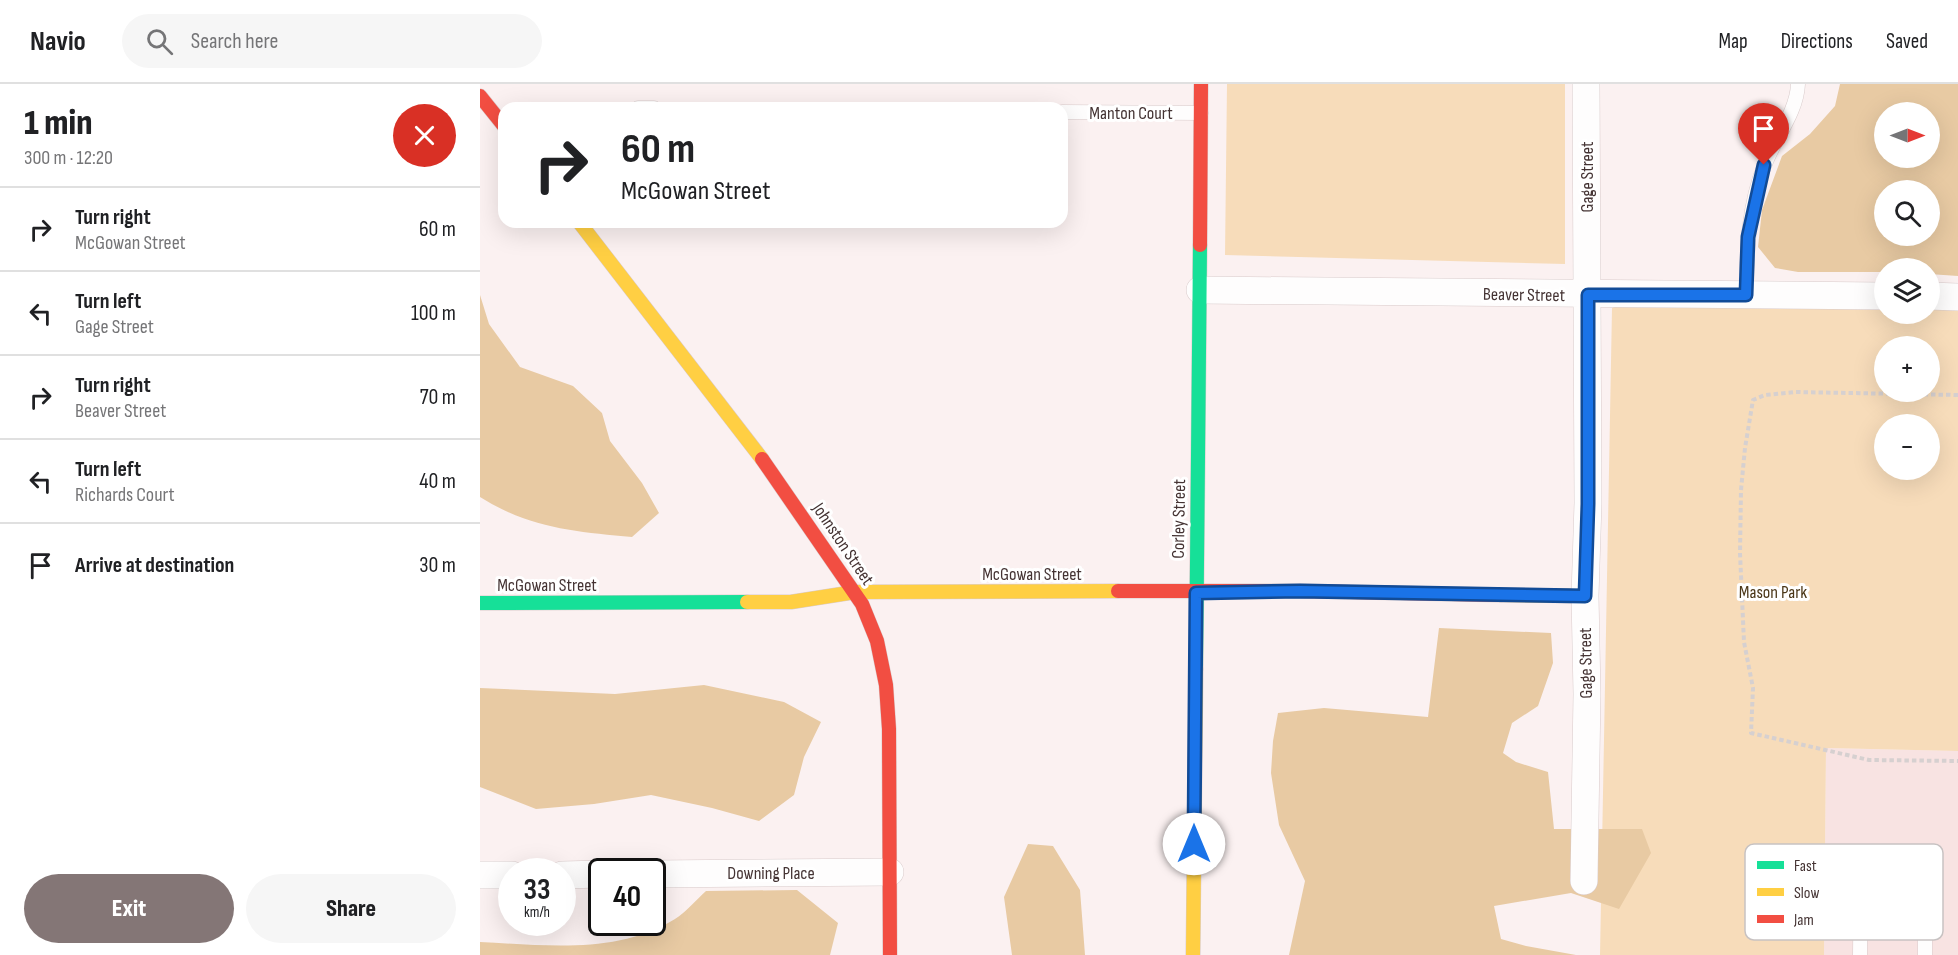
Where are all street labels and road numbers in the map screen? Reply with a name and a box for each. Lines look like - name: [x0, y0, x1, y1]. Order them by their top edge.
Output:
- street label: Manton Court: [1089, 103, 1173, 124]
- street label: Gage Street: [1577, 141, 1598, 213]
- street label: Beaver Street: [1483, 284, 1566, 306]
- street label: Corley Street: [1168, 479, 1190, 559]
- street label: Johnston Street: [807, 498, 878, 589]
- street label: McGowan Street: [982, 564, 1082, 585]
- street label: McGowan Street: [497, 575, 597, 596]
- street label: Gage Street: [1575, 627, 1597, 699]
- street label: Downing Place: [727, 863, 815, 884]

